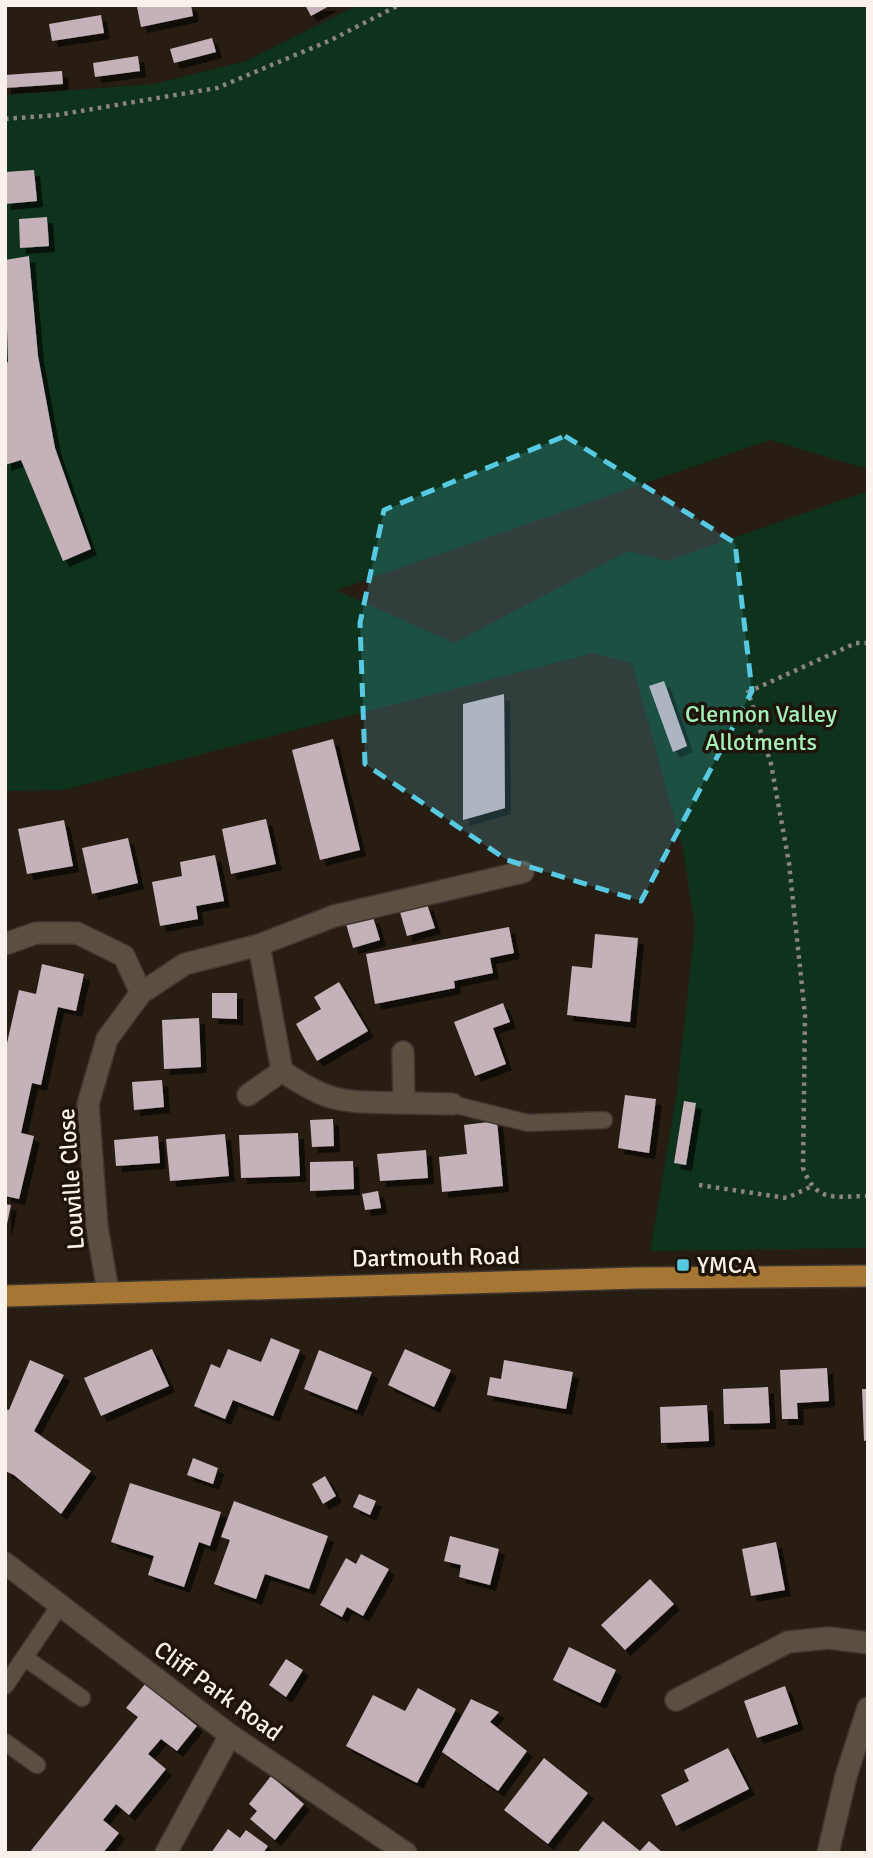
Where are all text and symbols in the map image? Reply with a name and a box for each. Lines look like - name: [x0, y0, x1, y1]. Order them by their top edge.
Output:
- park label: Clennon Valley Allotments: [685, 699, 837, 757]
- street label: Louville Close: [51, 1107, 91, 1251]
- street label: Dartmouth Road: [352, 1241, 520, 1273]
- place label: YMCA: [697, 1250, 757, 1280]
- marker: YMCA: [675, 1257, 691, 1273]
- street label: Cliff Park Road: [148, 1634, 288, 1748]

